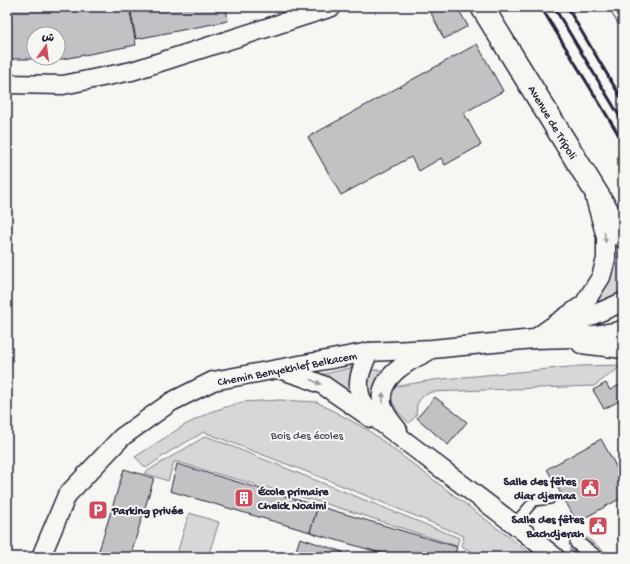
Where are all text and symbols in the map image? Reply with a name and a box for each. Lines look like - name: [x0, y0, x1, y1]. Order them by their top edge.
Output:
- north arrow: [26, 26, 66, 66]
- text: ش: [41, 31, 55, 46]
- street label: Avenue de Tripoli: [524, 83, 579, 163]
- one-way arrow: [602, 231, 608, 243]
- street label: Chemin Benyekhlef Belkacem: [216, 349, 359, 390]
- one-way arrow: [311, 380, 323, 386]
- one-way arrow: [379, 392, 386, 404]
- park label: Bois des écoles: [270, 430, 344, 444]
- place label: Salle des fêtes diar djemaa: [504, 476, 577, 504]
- public building icon: Salle des fêtes diar djemaa: [579, 477, 601, 499]
- place label: École primaire Cheick Noaimi: [257, 486, 329, 514]
- building icon: École primaire Cheick Noaimi: [233, 487, 255, 509]
- parking icon: Parking privée: [87, 499, 109, 521]
- place label: Parking privée: [111, 505, 184, 519]
- place label: Salle des fêtes Bachdjerah: [512, 514, 585, 542]
- public building icon: Salle des fêtes Bachdjerah: [587, 515, 609, 537]

